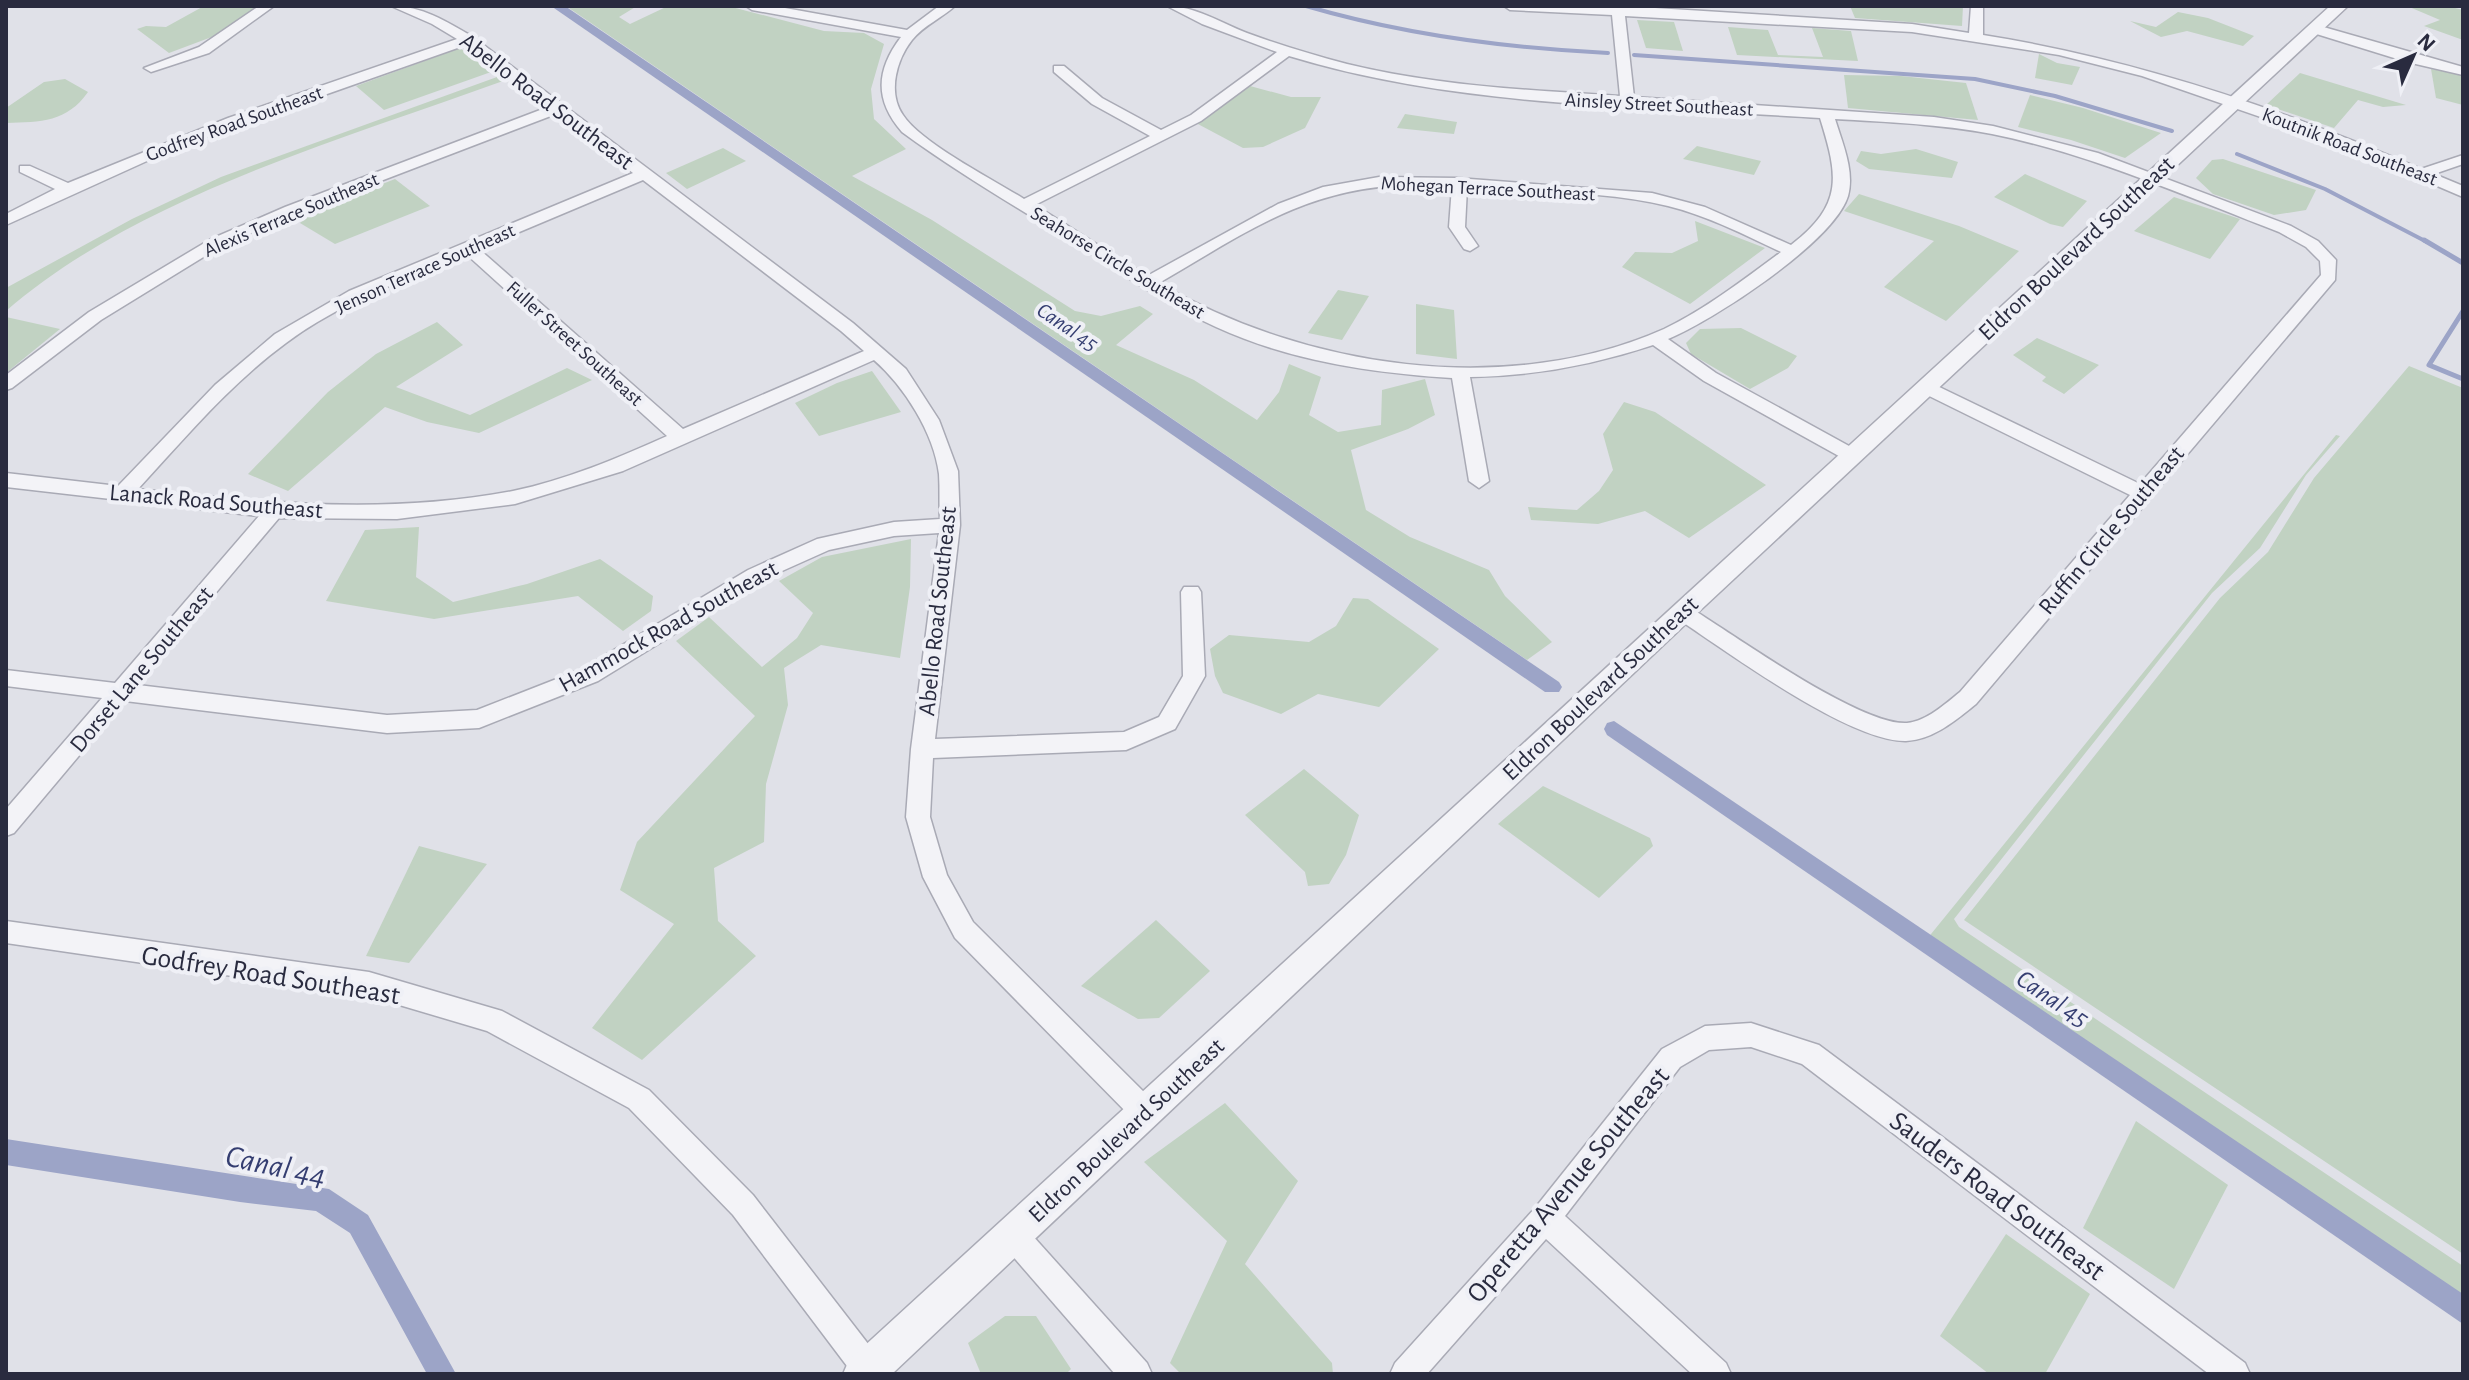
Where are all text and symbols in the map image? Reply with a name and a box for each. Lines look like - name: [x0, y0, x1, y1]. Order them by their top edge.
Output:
- north arrow: [2373, 16, 2453, 96]
- street label: Abello Road Southeast: [455, 29, 638, 175]
- text: N: [2413, 29, 2440, 56]
- street label: Godfrey Road Southeast: [143, 82, 326, 165]
- street label: Ainsley Street Southeast: [1564, 90, 1754, 120]
- street label: Koutnik Road Southeast: [2259, 104, 2440, 190]
- street label: Eldron Boulevard Southeast: [1974, 152, 2179, 345]
- street label: Alexis Terrace Southeast: [201, 169, 382, 261]
- street label: Mohegan Terrace Southeast: [1380, 173, 1596, 205]
- street label: Seahorse Circle Southeast: [1027, 203, 1208, 323]
- street label: Jenson Terrace Southeast: [333, 220, 519, 317]
- street label: Fuller Street Southeast: [503, 278, 647, 410]
- water label: Canal 45: [1033, 299, 1102, 355]
- street label: Ruffin Circle Southeast: [2035, 442, 2189, 619]
- street label: Lanack Road Southeast: [108, 481, 324, 523]
- street label: Abello Road Southeast: [915, 505, 961, 717]
- street label: Hammock Road Southeast: [555, 557, 782, 697]
- street label: Dorset Lane Southeast: [66, 582, 218, 757]
- street label: Eldron Boulevard Southeast: [1498, 592, 1703, 785]
- street label: Godfrey Road Southeast: [140, 942, 402, 1010]
- water label: Canal 45: [2012, 965, 2093, 1032]
- street label: Eldron Boulevard Southeast: [1024, 1034, 1229, 1227]
- street label: Operetta Avenue Southeast: [1462, 1062, 1675, 1308]
- street label: Sauders Road Southeast: [1884, 1107, 2109, 1286]
- water label: Canal 44: [223, 1140, 329, 1192]

